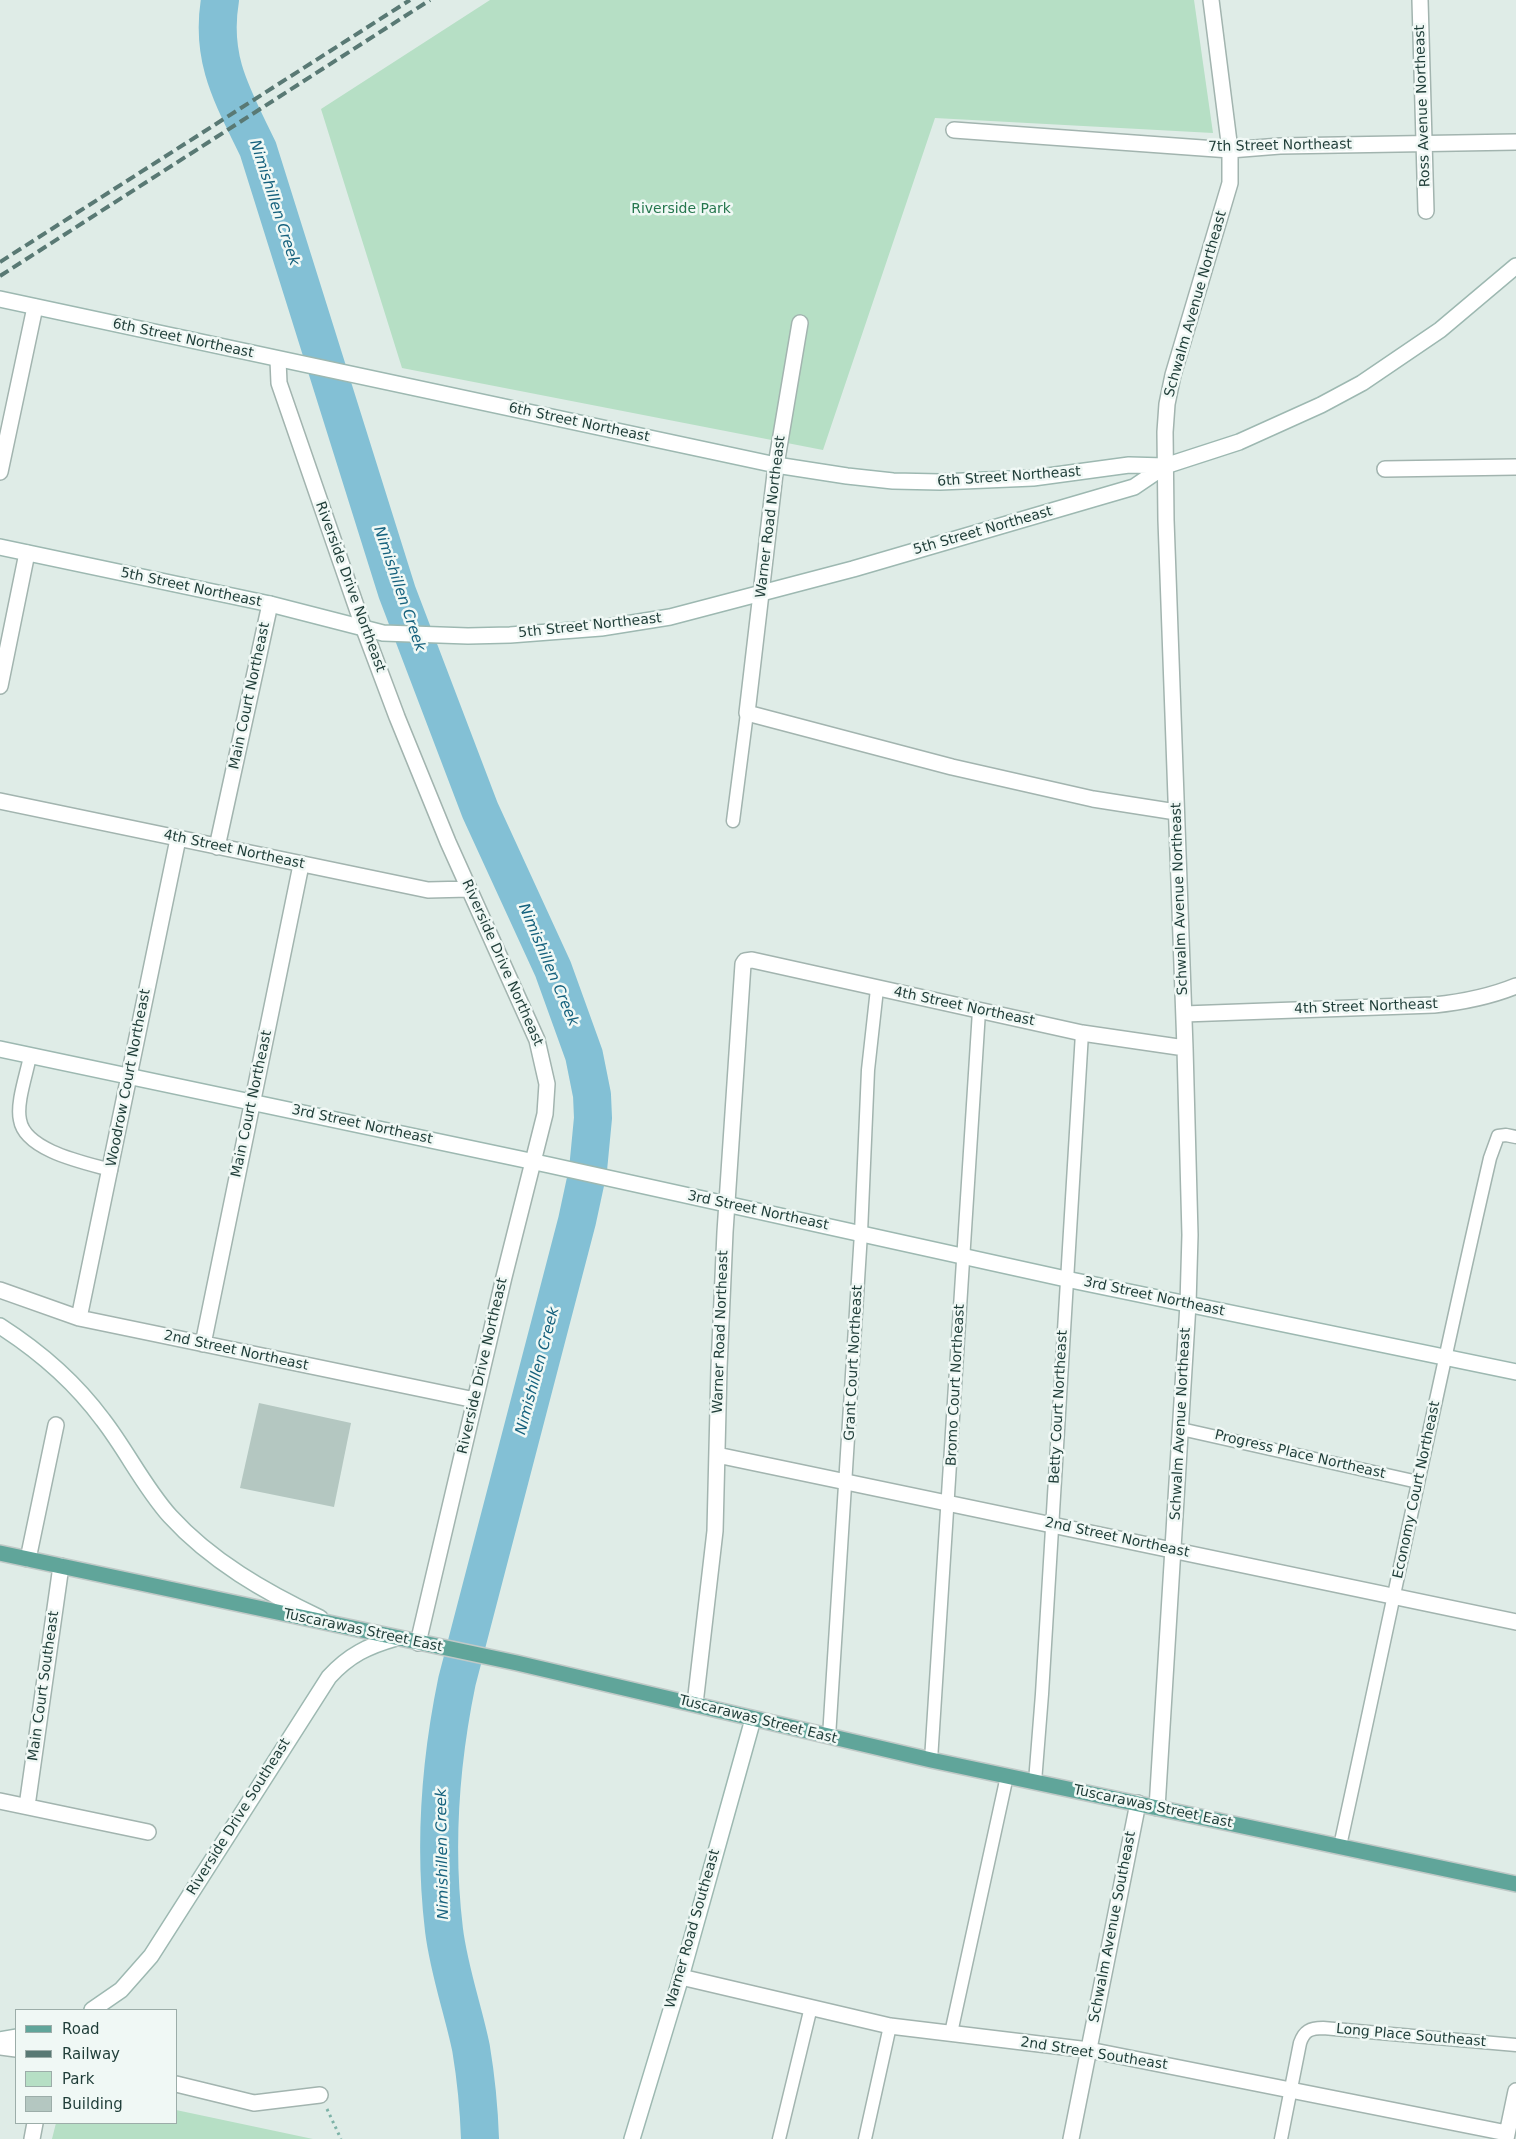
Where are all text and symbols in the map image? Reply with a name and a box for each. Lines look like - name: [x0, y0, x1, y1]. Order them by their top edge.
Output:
- street label: Ross Avenue Northeast: [1412, 25, 1434, 187]
- street label: 7th Street Northeast: [1208, 136, 1352, 156]
- water label: Nimishillen Creek: [245, 138, 303, 268]
- park label: Riverside Park: [631, 201, 731, 217]
- street label: Schwalm Avenue Northeast: [1161, 209, 1231, 399]
- street label: 6th Street Northeast: [111, 316, 255, 362]
- street label: 6th Street Northeast: [507, 400, 651, 446]
- street label: Warner Road Northeast: [753, 435, 789, 599]
- street label: 6th Street Northeast: [937, 464, 1081, 490]
- street label: Riverside Drive Northeast: [311, 499, 389, 675]
- street label: 5th Street Northeast: [912, 503, 1054, 559]
- water label: Nimishillen Creek: [369, 524, 429, 654]
- street label: 5th Street Northeast: [119, 565, 263, 611]
- street label: 5th Street Northeast: [518, 610, 662, 642]
- street label: Main Court Northeast: [226, 621, 274, 771]
- street label: Schwalm Avenue Northeast: [1168, 802, 1192, 996]
- street label: 4th Street Northeast: [162, 827, 306, 873]
- street label: Riverside Drive Northeast: [458, 877, 546, 1049]
- water label: Nimishillen Creek: [514, 901, 582, 1029]
- street label: 4th Street Northeast: [892, 984, 1036, 1030]
- street label: Woodrow Court Northeast: [103, 988, 155, 1168]
- street label: 4th Street Northeast: [1294, 996, 1438, 1018]
- street label: Main Court Northeast: [228, 1029, 276, 1179]
- street label: 3rd Street Northeast: [290, 1102, 434, 1148]
- street label: 3rd Street Northeast: [686, 1188, 830, 1234]
- street label: Warner Road Northeast: [710, 1250, 732, 1414]
- street label: 3rd Street Northeast: [1082, 1274, 1226, 1320]
- street label: Riverside Drive Northeast: [455, 1276, 511, 1456]
- street label: Grant Court Northeast: [842, 1285, 866, 1441]
- street label: Bromo Court Northeast: [943, 1304, 969, 1466]
- water label: Nimishillen Creek: [512, 1305, 564, 1437]
- street label: 2nd Street Northeast: [162, 1327, 310, 1375]
- street label: Schwalm Avenue Northeast: [1168, 1327, 1194, 1521]
- street label: Betty Court Northeast: [1047, 1330, 1071, 1484]
- street label: Economy Court Northeast: [1390, 1400, 1444, 1580]
- street label: Progress Place Northeast: [1213, 1427, 1387, 1483]
- street label: 2nd Street Northeast: [1043, 1514, 1191, 1562]
- street label: Tuscarawas Street East: [282, 1606, 444, 1656]
- street label: Main Court Southeast: [25, 1610, 63, 1762]
- street label: Tuscarawas Street East: [677, 1692, 839, 1748]
- street label: Riverside Drive Southeast: [184, 1735, 294, 1899]
- street label: Tuscarawas Street East: [1072, 1782, 1234, 1832]
- water label: Nimishillen Creek: [433, 1788, 453, 1920]
- street label: Schwalm Avenue Southeast: [1086, 1830, 1140, 2024]
- street label: Warner Road Southeast: [662, 1847, 724, 2011]
- legend: [15, 2009, 178, 2124]
- text: Road: [62, 2020, 100, 2038]
- street label: Long Place Southeast: [1335, 2021, 1487, 2051]
- street label: 2nd Street Southeast: [1019, 2034, 1169, 2074]
- text: Railway: [62, 2045, 120, 2063]
- text: Park: [62, 2070, 94, 2088]
- text: Building: [62, 2095, 123, 2113]

